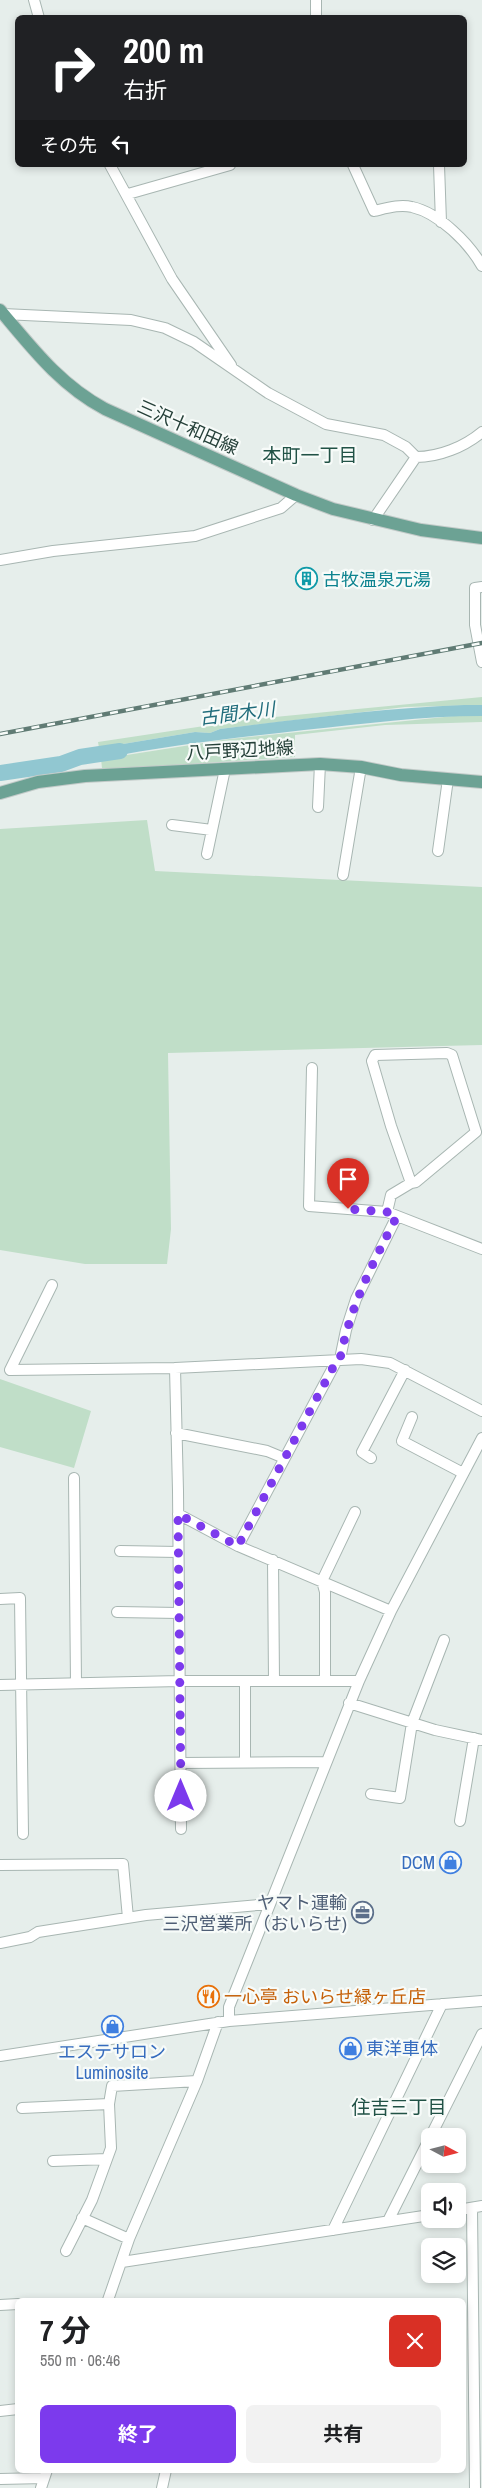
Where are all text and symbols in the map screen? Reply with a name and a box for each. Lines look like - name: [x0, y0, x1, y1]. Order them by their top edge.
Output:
- text: 200 m: [123, 27, 204, 74]
- icon: right: [40, 35, 105, 100]
- text: 右折: [123, 75, 167, 105]
- icon: left: [107, 130, 135, 158]
- text: その先: [40, 132, 97, 158]
- street label: 三沢十和田線: [134, 394, 242, 460]
- district label: 本町一丁目: [262, 442, 358, 468]
- building icon: 古牧温泉元湯: [295, 567, 319, 591]
- place label: 古牧温泉元湯: [323, 567, 431, 592]
- water label: 古間木川: [198, 695, 278, 731]
- street label: 八戸野辺地線: [185, 735, 295, 765]
- pin: [327, 1158, 369, 1209]
- icon: arrive: [334, 1165, 362, 1193]
- position arrow: [154, 1769, 206, 1821]
- place label: DCM: [401, 1850, 435, 1875]
- shop icon: DCM: [439, 1850, 463, 1874]
- place label: ヤマト運輸 三沢営業所（おいらせ): [162, 1890, 347, 1936]
- office icon: ヤマト運輸 三沢営業所（おいらせ): [351, 1900, 375, 1924]
- restaurant icon: 一心亭 おいらせ緑ヶ丘店: [196, 1984, 220, 2008]
- place label: 一心亭 おいらせ緑ヶ丘店: [224, 1984, 426, 2009]
- shop icon: エステサロン Luminosite: [100, 2014, 124, 2038]
- shop icon: 東洋車体: [338, 2036, 362, 2060]
- place label: 東洋車体: [366, 2036, 438, 2061]
- place label: エステサロン Luminosite: [58, 2039, 166, 2085]
- district label: 住吉三丁目: [351, 2094, 447, 2120]
- north arrow: [421, 2128, 466, 2172]
- map controls: [421, 2128, 466, 2283]
- button: sound: [421, 2183, 466, 2228]
- button: layers: [421, 2238, 466, 2283]
- text: 7 分: [40, 2310, 91, 2350]
- button: close: [389, 2315, 441, 2367]
- text: 550 m · 06:46: [40, 2349, 120, 2371]
- button: 終了: [40, 2405, 236, 2463]
- button: 共有: [246, 2405, 441, 2463]

